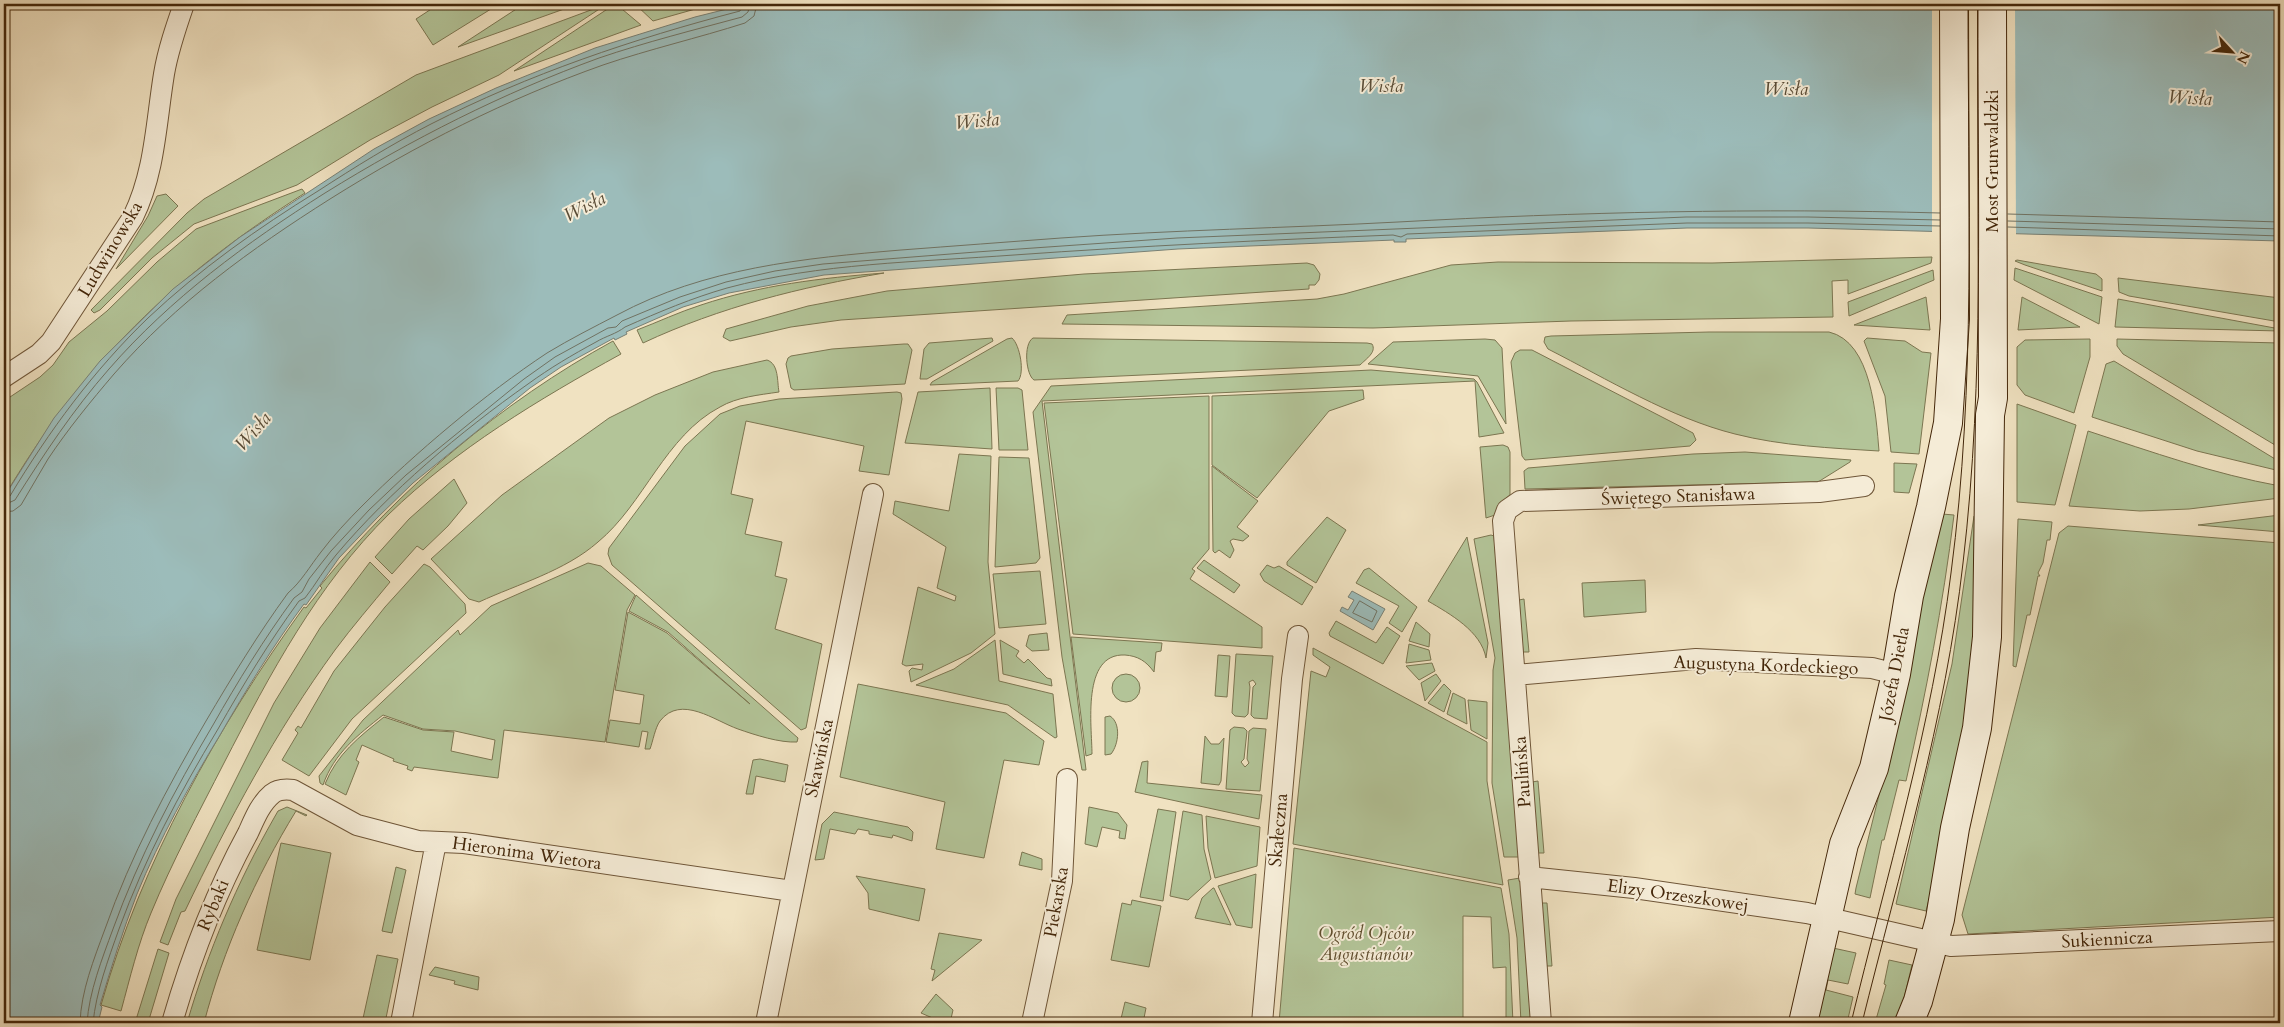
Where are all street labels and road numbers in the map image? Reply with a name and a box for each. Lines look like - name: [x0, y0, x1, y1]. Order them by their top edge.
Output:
- street label: Most Grunwaldzki: [1980, 89, 2005, 233]
- street label: Ludwinowska: [72, 196, 149, 302]
- street label: Świętego Stanisława: [1601, 481, 1756, 512]
- street label: Józefa Dietla: [1872, 624, 1916, 727]
- street label: Augustyna Kordeckiego: [1673, 650, 1859, 681]
- street label: Skawińska: [799, 716, 840, 800]
- street label: Paulińska: [1508, 735, 1537, 809]
- street label: Skałeczna: [1263, 792, 1294, 868]
- street label: Hieronima Wietora: [451, 831, 603, 876]
- street label: Piekarska: [1038, 865, 1075, 939]
- street label: Elizy Orzeszkowej: [1606, 873, 1750, 918]
- street label: Rybaki: [191, 875, 236, 935]
- street label: Sukiennicza: [2061, 925, 2153, 954]

